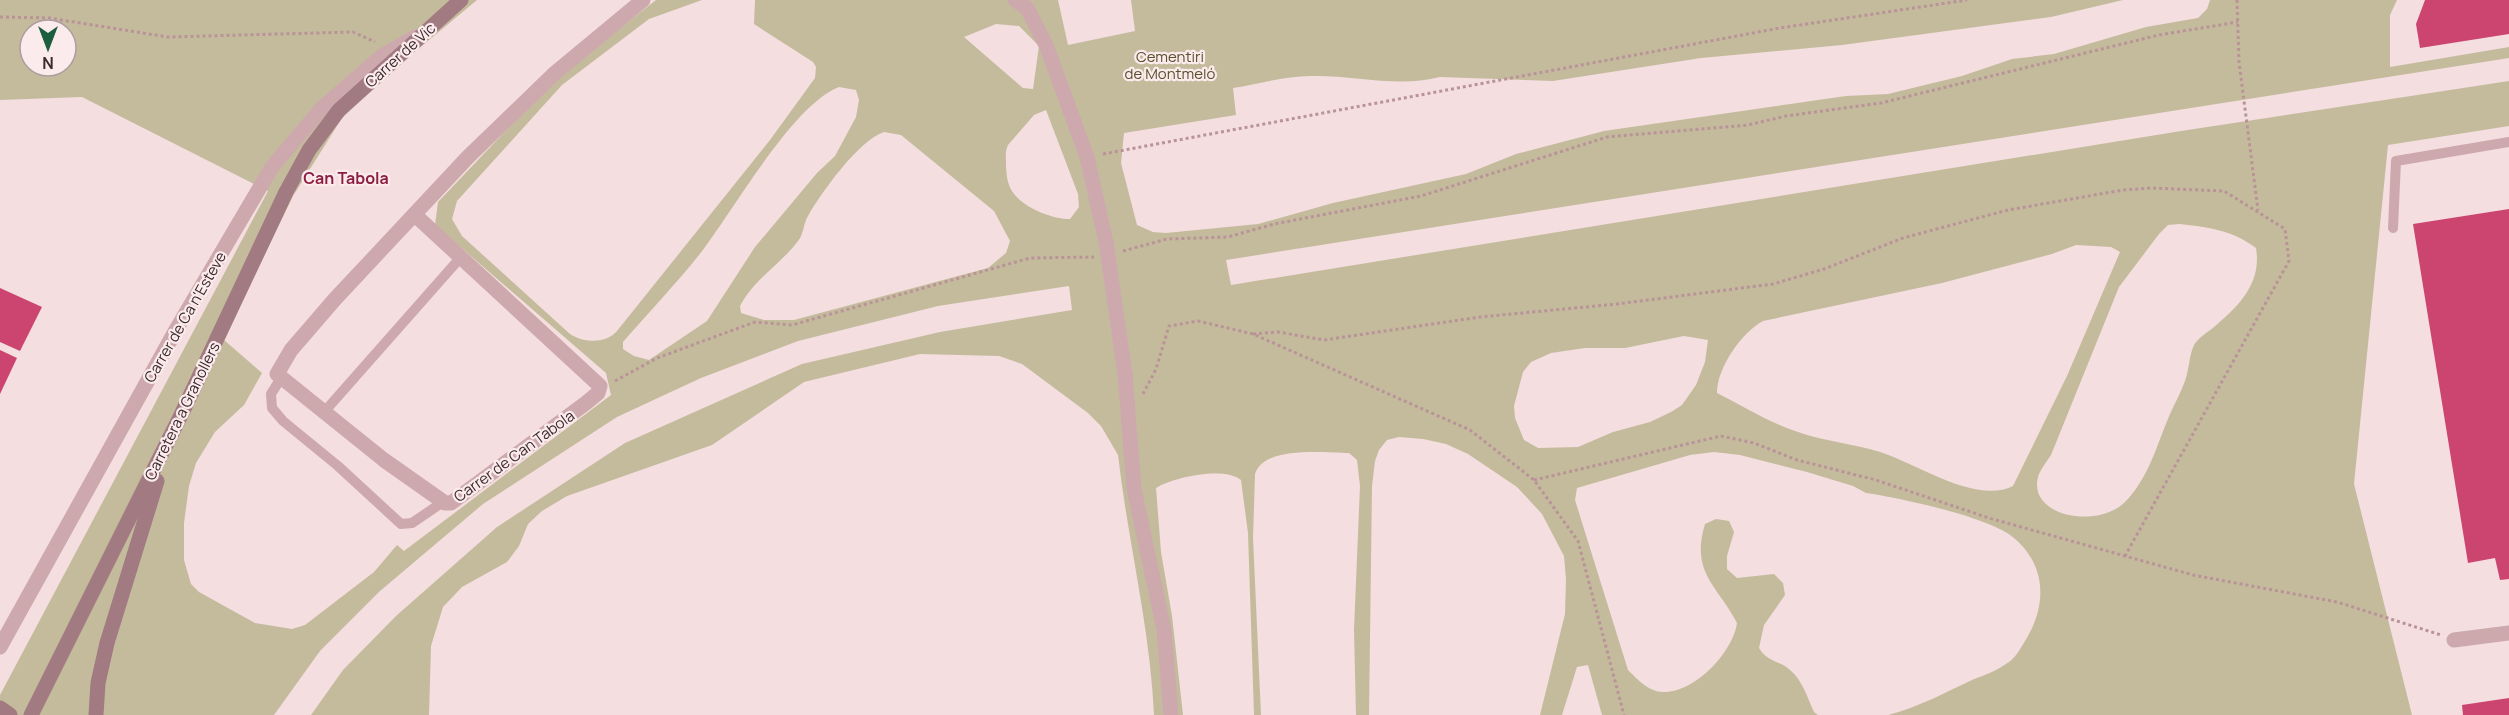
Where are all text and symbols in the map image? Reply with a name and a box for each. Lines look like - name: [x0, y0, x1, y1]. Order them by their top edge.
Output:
- north arrow: [18, 18, 78, 78]
- street label: Carrer de Vic: [360, 18, 440, 92]
- park label: Cementiri de Montmeló: [1125, 46, 1216, 84]
- text: N: [42, 52, 54, 74]
- district label: Can Tabola: [303, 167, 389, 189]
- street label: Carrer de Ca n'Esteve: [139, 248, 231, 386]
- street label: Carretera a Granollers: [139, 338, 225, 484]
- street label: Carrer de Can Tabola: [449, 405, 579, 507]

